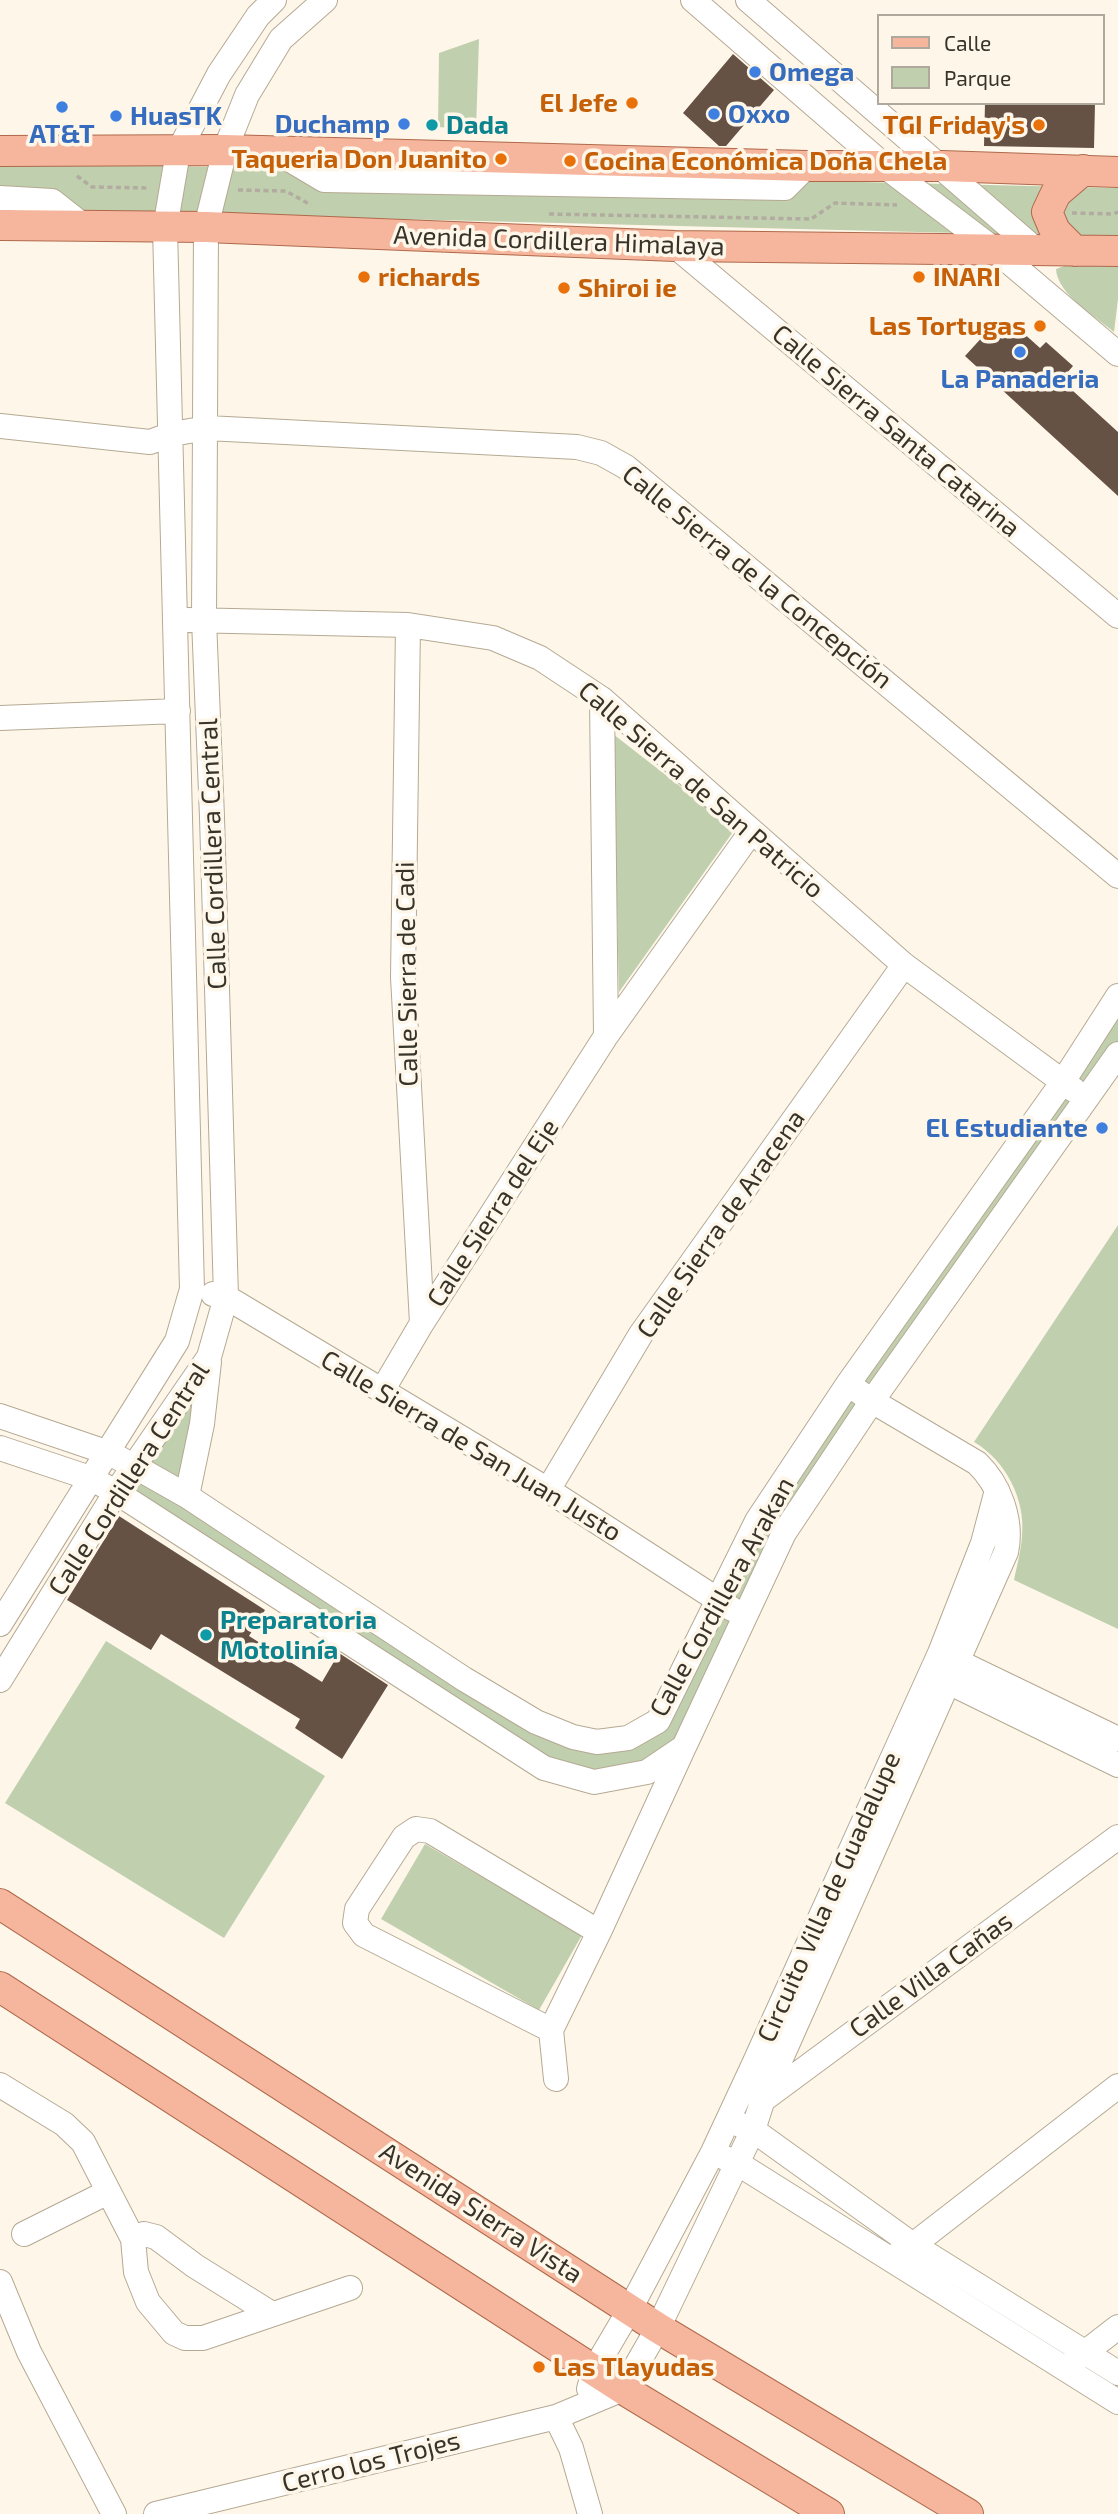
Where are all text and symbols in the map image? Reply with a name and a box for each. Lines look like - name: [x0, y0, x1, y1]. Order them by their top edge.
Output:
- legend: [876, 14, 1104, 105]
- text: Calle: [944, 30, 991, 55]
- place label: Omega: [769, 56, 854, 88]
- marker: Omega: [747, 64, 763, 80]
- text: Parque: [944, 65, 1011, 90]
- place label: El Jefe: [539, 87, 618, 119]
- marker: El Jefe: [624, 95, 640, 111]
- place label: Oxxo: [728, 98, 790, 130]
- marker: AT&T: [54, 99, 70, 115]
- place label: HuasTK: [130, 100, 222, 132]
- marker: Oxxo: [706, 106, 722, 122]
- marker: HuasTK: [108, 108, 124, 124]
- place label: Duchamp: [275, 108, 390, 140]
- place label: Dada: [446, 109, 509, 141]
- place label: TGI Friday's: [883, 109, 1025, 141]
- marker: Duchamp: [396, 116, 412, 132]
- marker: Dada: [424, 117, 440, 133]
- marker: TGI Friday's: [1031, 117, 1047, 133]
- place label: AT&T: [29, 118, 95, 150]
- place label: Taqueria Don Juanito: [232, 143, 487, 175]
- place label: Cocina Económica Doña Chela: [584, 145, 947, 177]
- marker: Taqueria Don Juanito: [493, 151, 509, 167]
- marker: Cocina Económica Doña Chela: [562, 153, 578, 169]
- street label: Avenida Cordillera Himalaya: [393, 220, 725, 262]
- place label: richards: [378, 261, 480, 293]
- place label: INARI: [933, 261, 1001, 293]
- marker: richards: [356, 269, 372, 285]
- marker: INARI: [911, 269, 927, 285]
- place label: Shiroi ie: [578, 272, 677, 304]
- marker: Shiroi ie: [556, 280, 572, 296]
- place label: Las Tortugas: [869, 310, 1026, 342]
- street label: Calle Sierra Santa Catarina: [766, 318, 1026, 544]
- marker: Las Tortugas: [1032, 318, 1048, 334]
- marker: La Panaderia: [1012, 344, 1028, 360]
- place label: La Panaderia: [941, 363, 1099, 395]
- street label: Calle Sierra de la Concepción: [616, 459, 898, 695]
- street label: Calle Sierra de San Patricio: [572, 675, 830, 905]
- street label: Calle Cordillera Central: [193, 718, 233, 990]
- street label: Calle Sierra de Cadi: [389, 861, 425, 1087]
- street label: Calle Sierra de Aracena: [630, 1104, 812, 1344]
- place label: El Estudiante: [925, 1112, 1088, 1144]
- street label: Calle Sierra del Eje: [421, 1113, 565, 1313]
- marker: El Estudiante: [1094, 1120, 1110, 1136]
- street label: Calle Sierra de San Juan Justo: [315, 1344, 627, 1548]
- street label: Calle Cordillera Central: [42, 1357, 216, 1601]
- street label: Calle Cordillera Arakan: [643, 1472, 801, 1722]
- place label: Preparatoria Motolinía: [220, 1604, 377, 1666]
- marker: Preparatoria Motolinía: [198, 1627, 214, 1643]
- street label: Circuito Villa de Guadalupe: [751, 1747, 907, 2047]
- street label: Calle Villa Cañas: [843, 1905, 1019, 2045]
- street label: Avenida Sierra Vista: [374, 2136, 588, 2290]
- place label: Las Tlayudas: [553, 2351, 714, 2383]
- marker: Las Tlayudas: [531, 2359, 547, 2375]
- street label: Cerro los Trojes: [279, 2425, 463, 2499]

